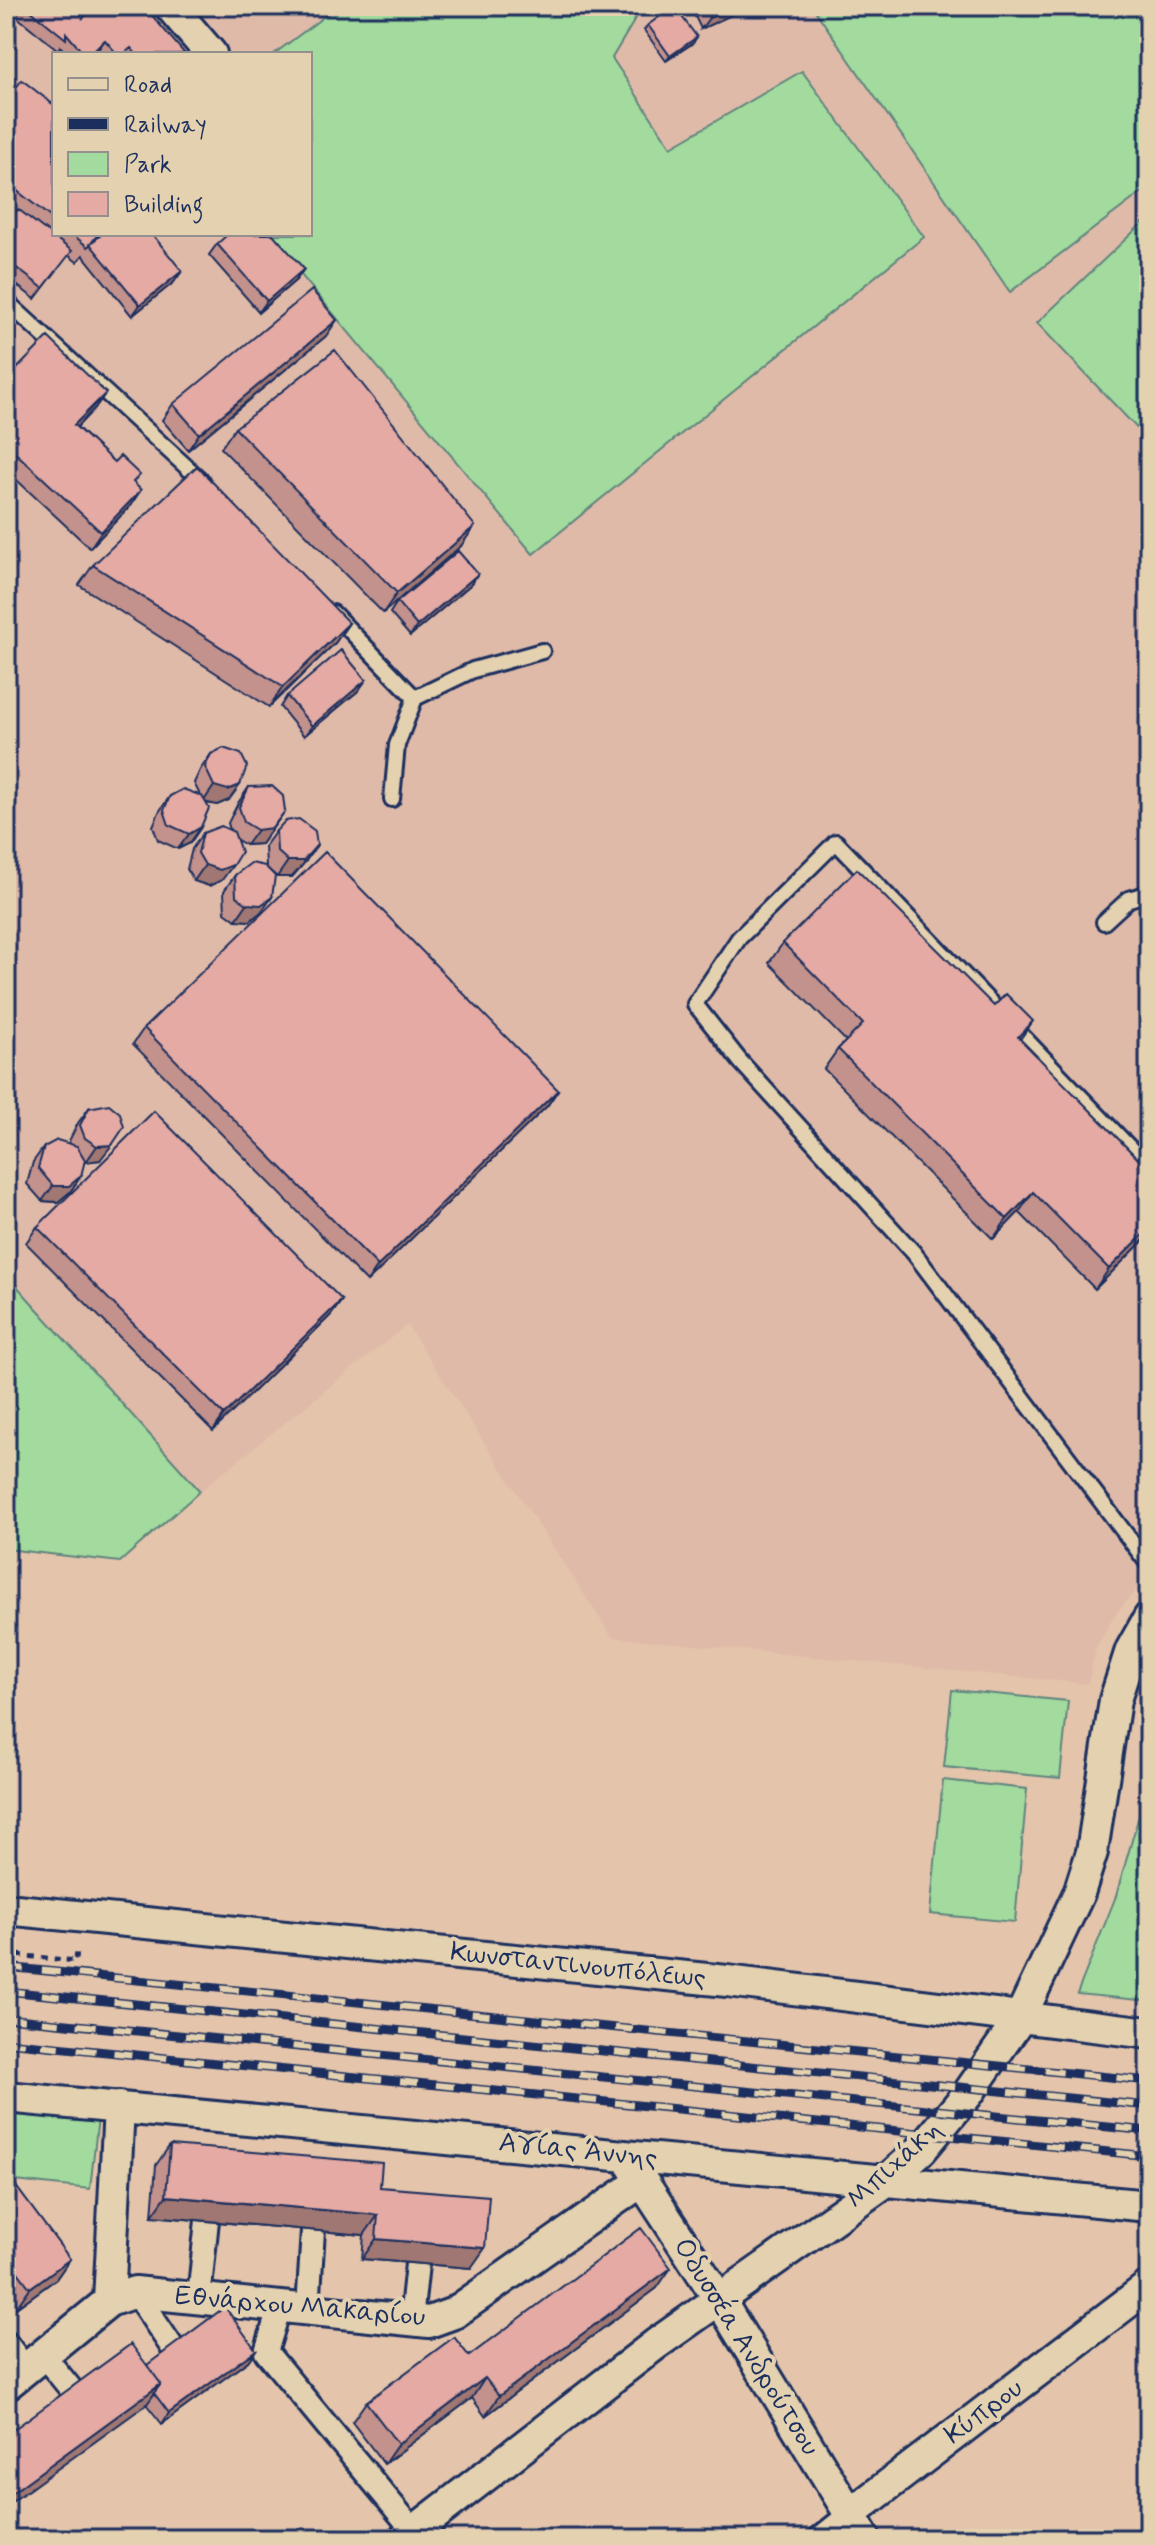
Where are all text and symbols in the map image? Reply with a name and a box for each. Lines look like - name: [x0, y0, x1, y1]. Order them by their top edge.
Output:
- legend: [52, 52, 312, 236]
- text: Road: [124, 70, 172, 101]
- text: Railway: [124, 110, 207, 141]
- text: Park: [124, 150, 172, 181]
- text: Building: [124, 190, 204, 224]
- street label: Κωνσταντινουπόλεως: [448, 1934, 708, 1998]
- street label: Μπιχάκη: [839, 2112, 951, 2218]
- street label: Αγίας Άννης: [497, 2124, 659, 2178]
- street label: Οδυσσέα Ανδρούτσου: [664, 2231, 828, 2463]
- street label: Εθνάρχου Μακαρίου: [173, 2278, 427, 2336]
- street label: Κύπρου: [937, 2370, 1031, 2454]

